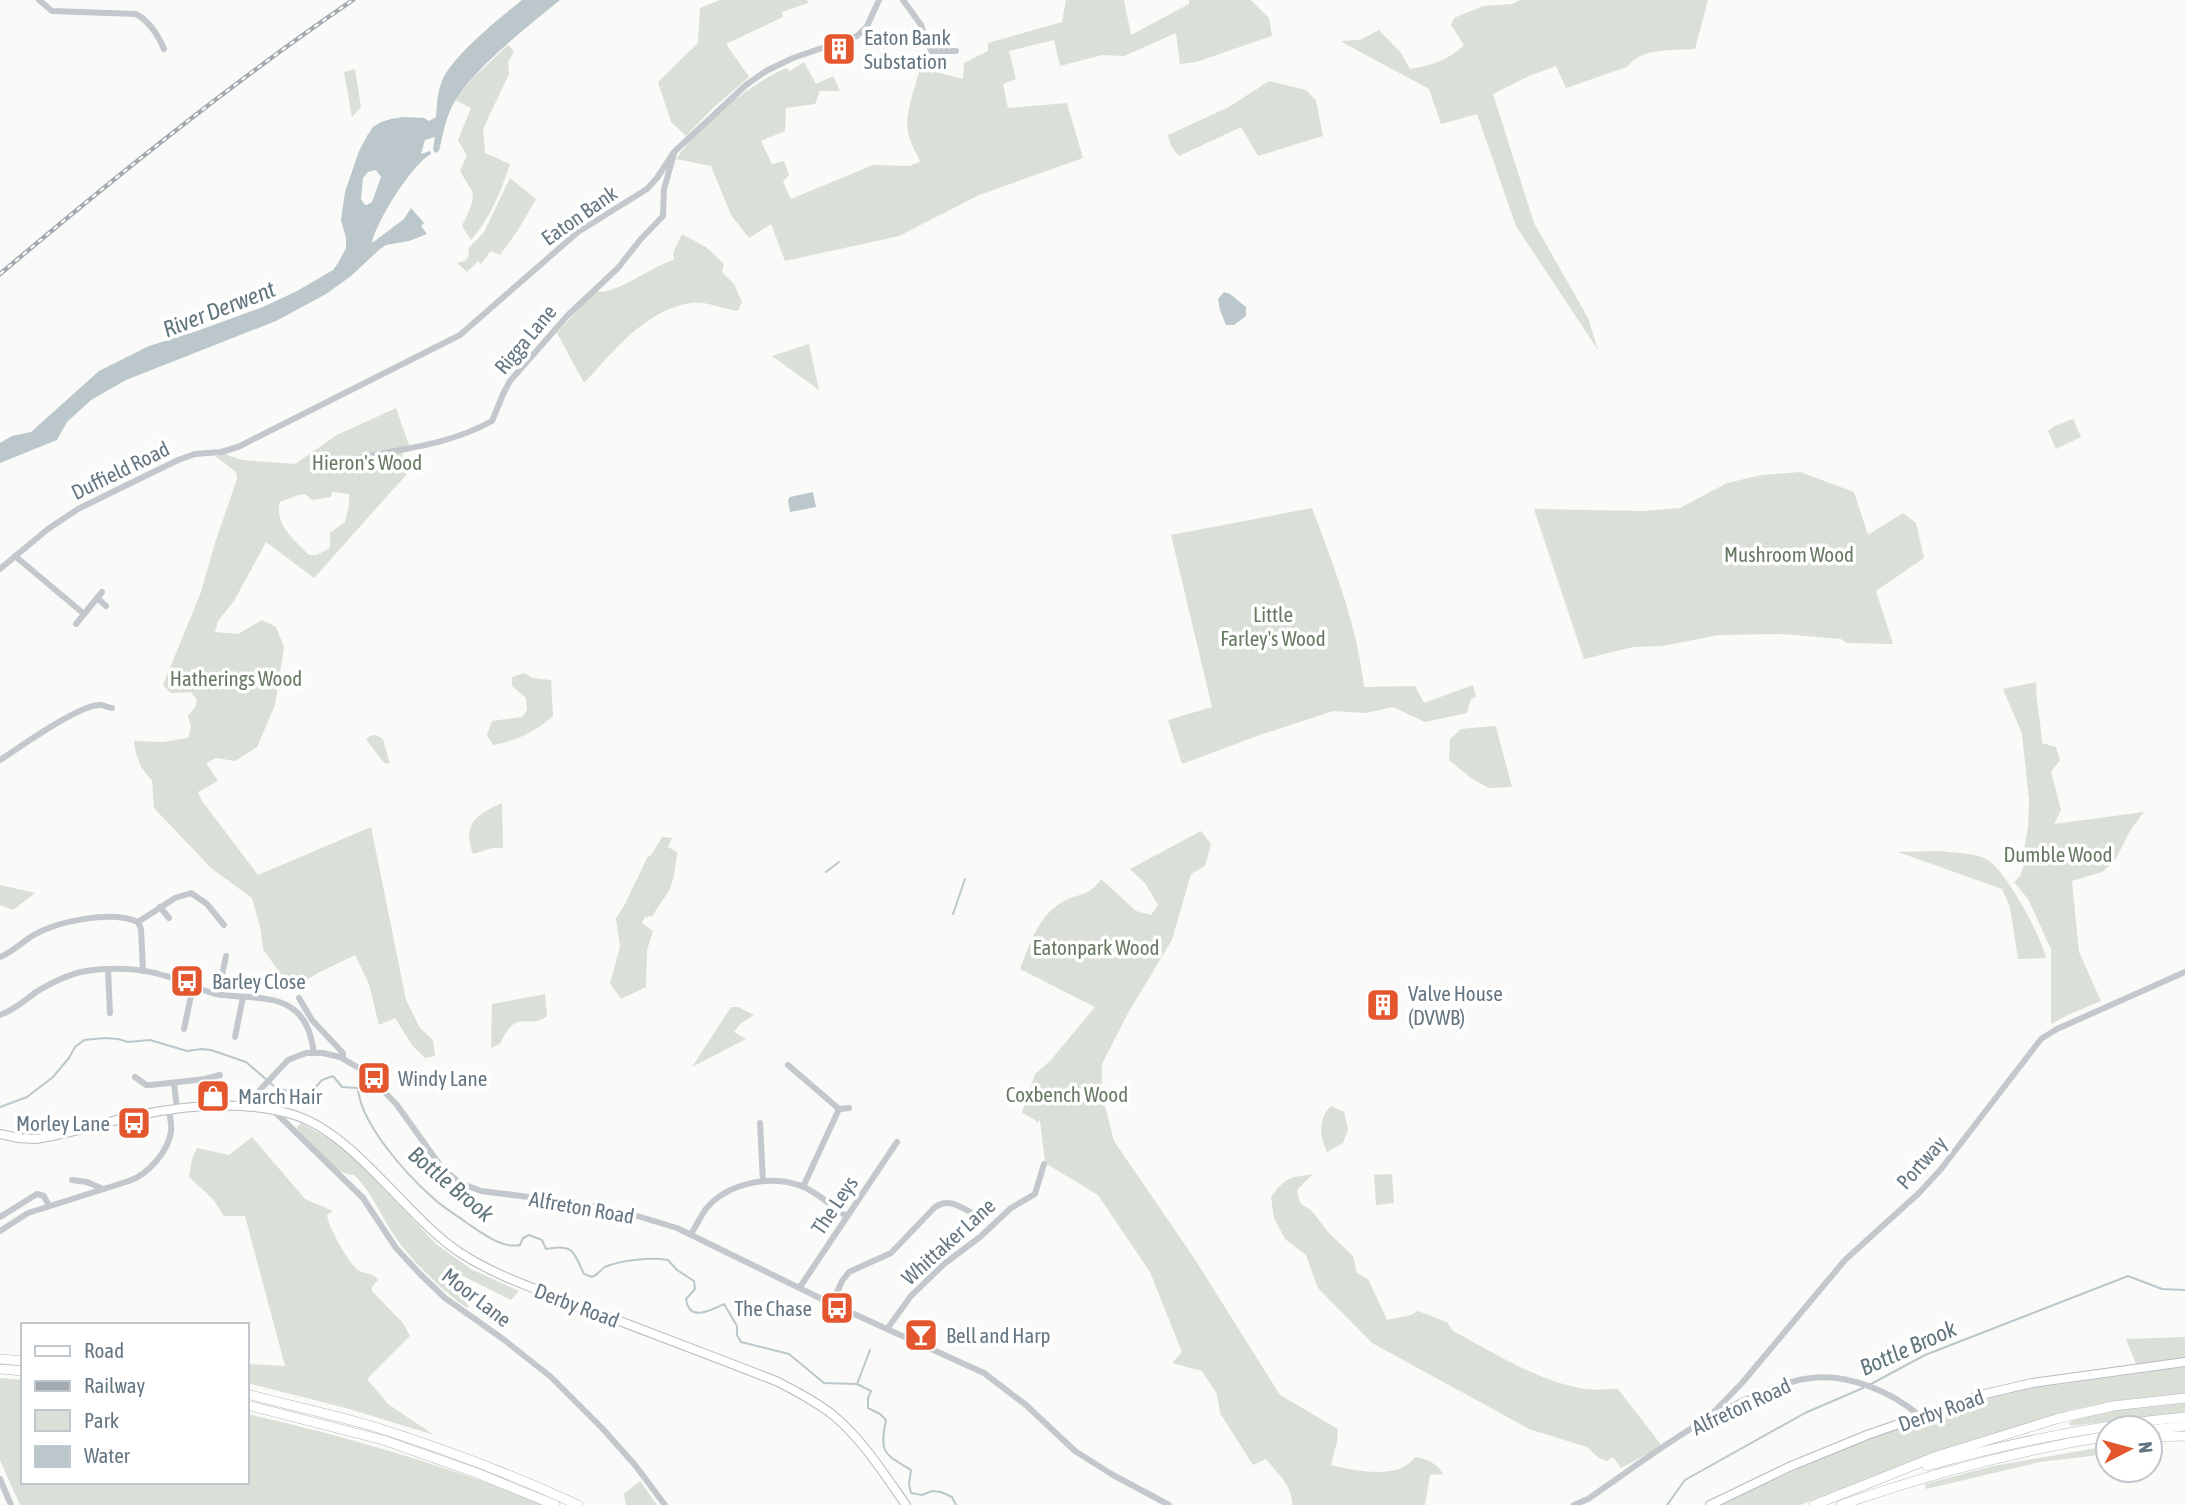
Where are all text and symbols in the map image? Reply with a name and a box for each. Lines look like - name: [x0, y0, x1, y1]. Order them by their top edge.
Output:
- place label: Eaton Bank Substation: [864, 25, 951, 73]
- building icon: Eaton Bank Substation: [820, 30, 858, 68]
- street label: Eaton Bank: [537, 180, 621, 250]
- water label: River Derwent: [159, 276, 279, 342]
- street label: Rigga Lane: [489, 300, 561, 378]
- street label: Duffield Road: [67, 436, 173, 504]
- park label: Hieron's Wood: [312, 450, 422, 474]
- park label: Mushroom Wood: [1724, 542, 1854, 566]
- park label: Little Farley's Wood: [1220, 602, 1326, 650]
- park label: Hatherings Wood: [170, 666, 302, 690]
- park label: Dumble Wood: [2003, 842, 2113, 866]
- park label: Eatonpark Wood: [1033, 935, 1159, 959]
- bus stop icon: Barley Close: [168, 962, 206, 1000]
- place label: Barley Close: [212, 969, 306, 993]
- place label: Valve House (DVWB): [1408, 981, 1503, 1029]
- building icon: Valve House (DVWB): [1364, 986, 1402, 1024]
- bus stop icon: Windy Lane: [355, 1059, 393, 1097]
- place label: Windy Lane: [398, 1066, 487, 1090]
- shop icon: March Hair: [194, 1077, 232, 1115]
- park label: Coxbench Wood: [1006, 1082, 1128, 1106]
- place label: March Hair: [238, 1084, 323, 1108]
- bus stop icon: Morley Lane: [115, 1104, 153, 1142]
- place label: Morley Lane: [16, 1111, 110, 1135]
- street label: Portway: [1891, 1130, 1951, 1193]
- water label: Bottle Brook: [403, 1141, 499, 1228]
- street label: The Leys: [806, 1171, 862, 1239]
- street label: Alfreton Road: [528, 1186, 636, 1228]
- street label: Whittaker Lane: [896, 1193, 1000, 1289]
- street label: Moor Lane: [438, 1263, 516, 1331]
- street label: Derby Road: [531, 1278, 623, 1332]
- bus stop icon: The Chase: [818, 1289, 856, 1327]
- place label: The Chase: [734, 1296, 812, 1320]
- water label: Bottle Brook: [1856, 1315, 1961, 1381]
- bar icon: Bell and Harp: [902, 1316, 940, 1354]
- legend: [21, 1323, 248, 1484]
- place label: Bell and Harp: [946, 1323, 1050, 1347]
- text: Road: [84, 1338, 124, 1362]
- text: Railway: [84, 1373, 146, 1397]
- street label: Alfreton Road: [1688, 1373, 1794, 1439]
- street label: Derby Road: [1895, 1384, 1987, 1436]
- text: Park: [84, 1408, 119, 1432]
- north arrow: [2094, 1414, 2164, 1484]
- text: N: [2134, 1440, 2157, 1454]
- text: Water: [84, 1443, 131, 1467]

